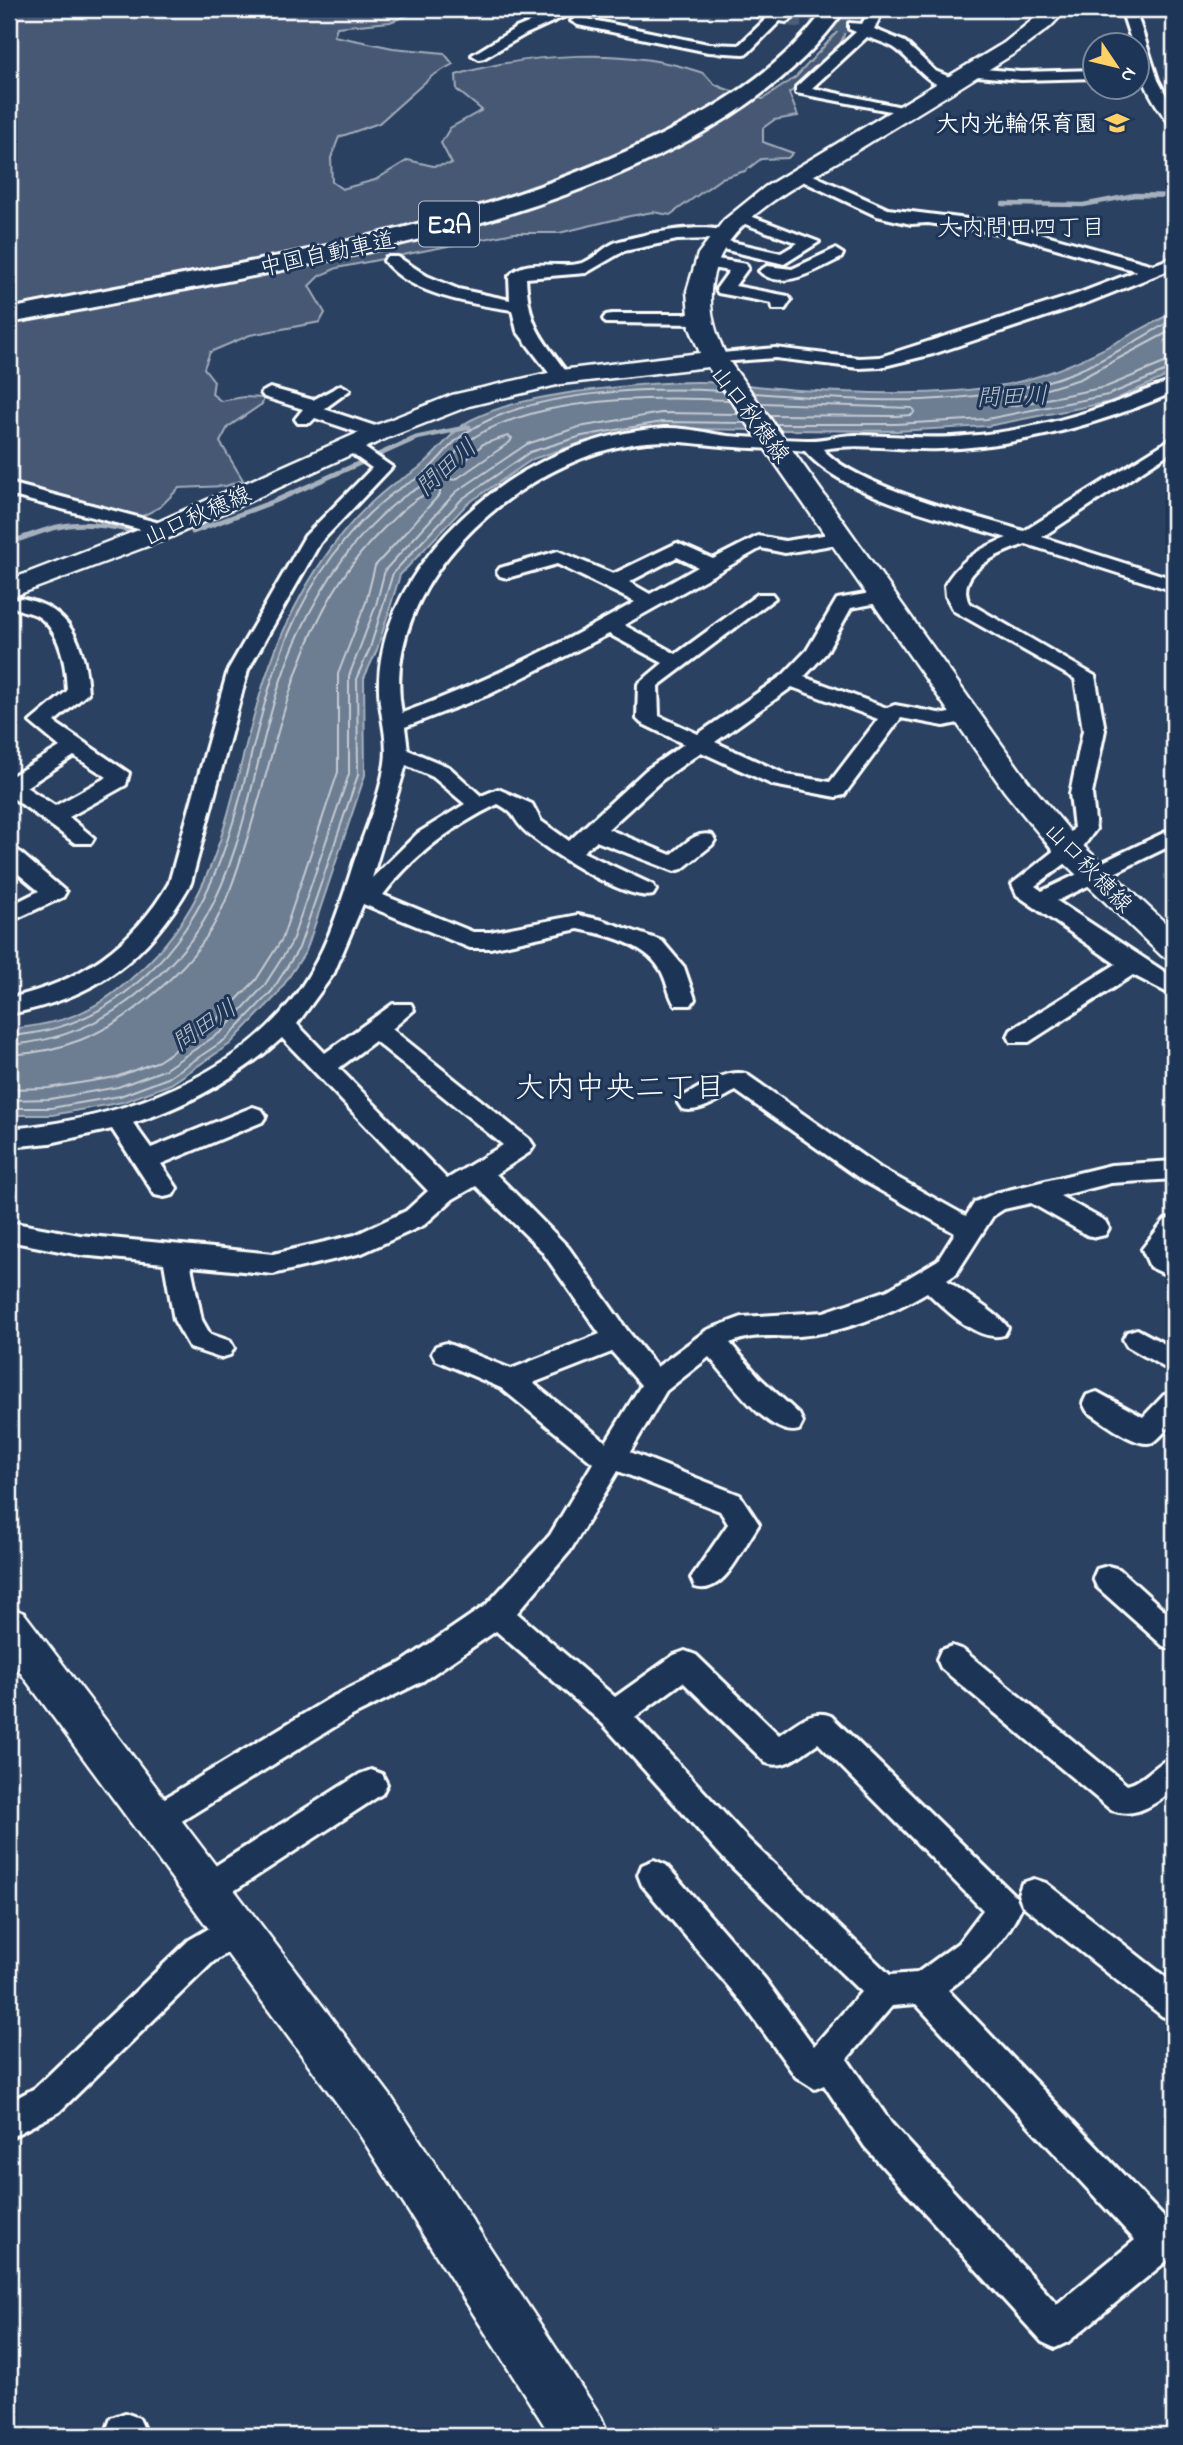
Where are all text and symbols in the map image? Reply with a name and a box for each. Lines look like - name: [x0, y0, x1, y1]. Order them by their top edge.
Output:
- north arrow: [1082, 32, 1152, 102]
- text: N: [1113, 61, 1143, 87]
- place label: 大内光輪保育園: [936, 109, 1097, 142]
- school or university icon: 大内光輪保育園: [1103, 109, 1131, 137]
- road number: E2A: [419, 202, 479, 246]
- district label: 大内問田四丁目: [937, 212, 1105, 247]
- street label: 中国自動車道: [257, 225, 398, 286]
- street label: 山口秋穂線: [701, 360, 797, 471]
- water label: 問田川: [975, 380, 1049, 417]
- water label: 問田川: [409, 432, 486, 506]
- street label: 山口秋穂線: [139, 479, 257, 556]
- street label: 山口秋穂線: [1035, 816, 1139, 922]
- water label: 問田川: [166, 992, 245, 1062]
- district label: 大内中央二丁目: [515, 1068, 725, 1112]

